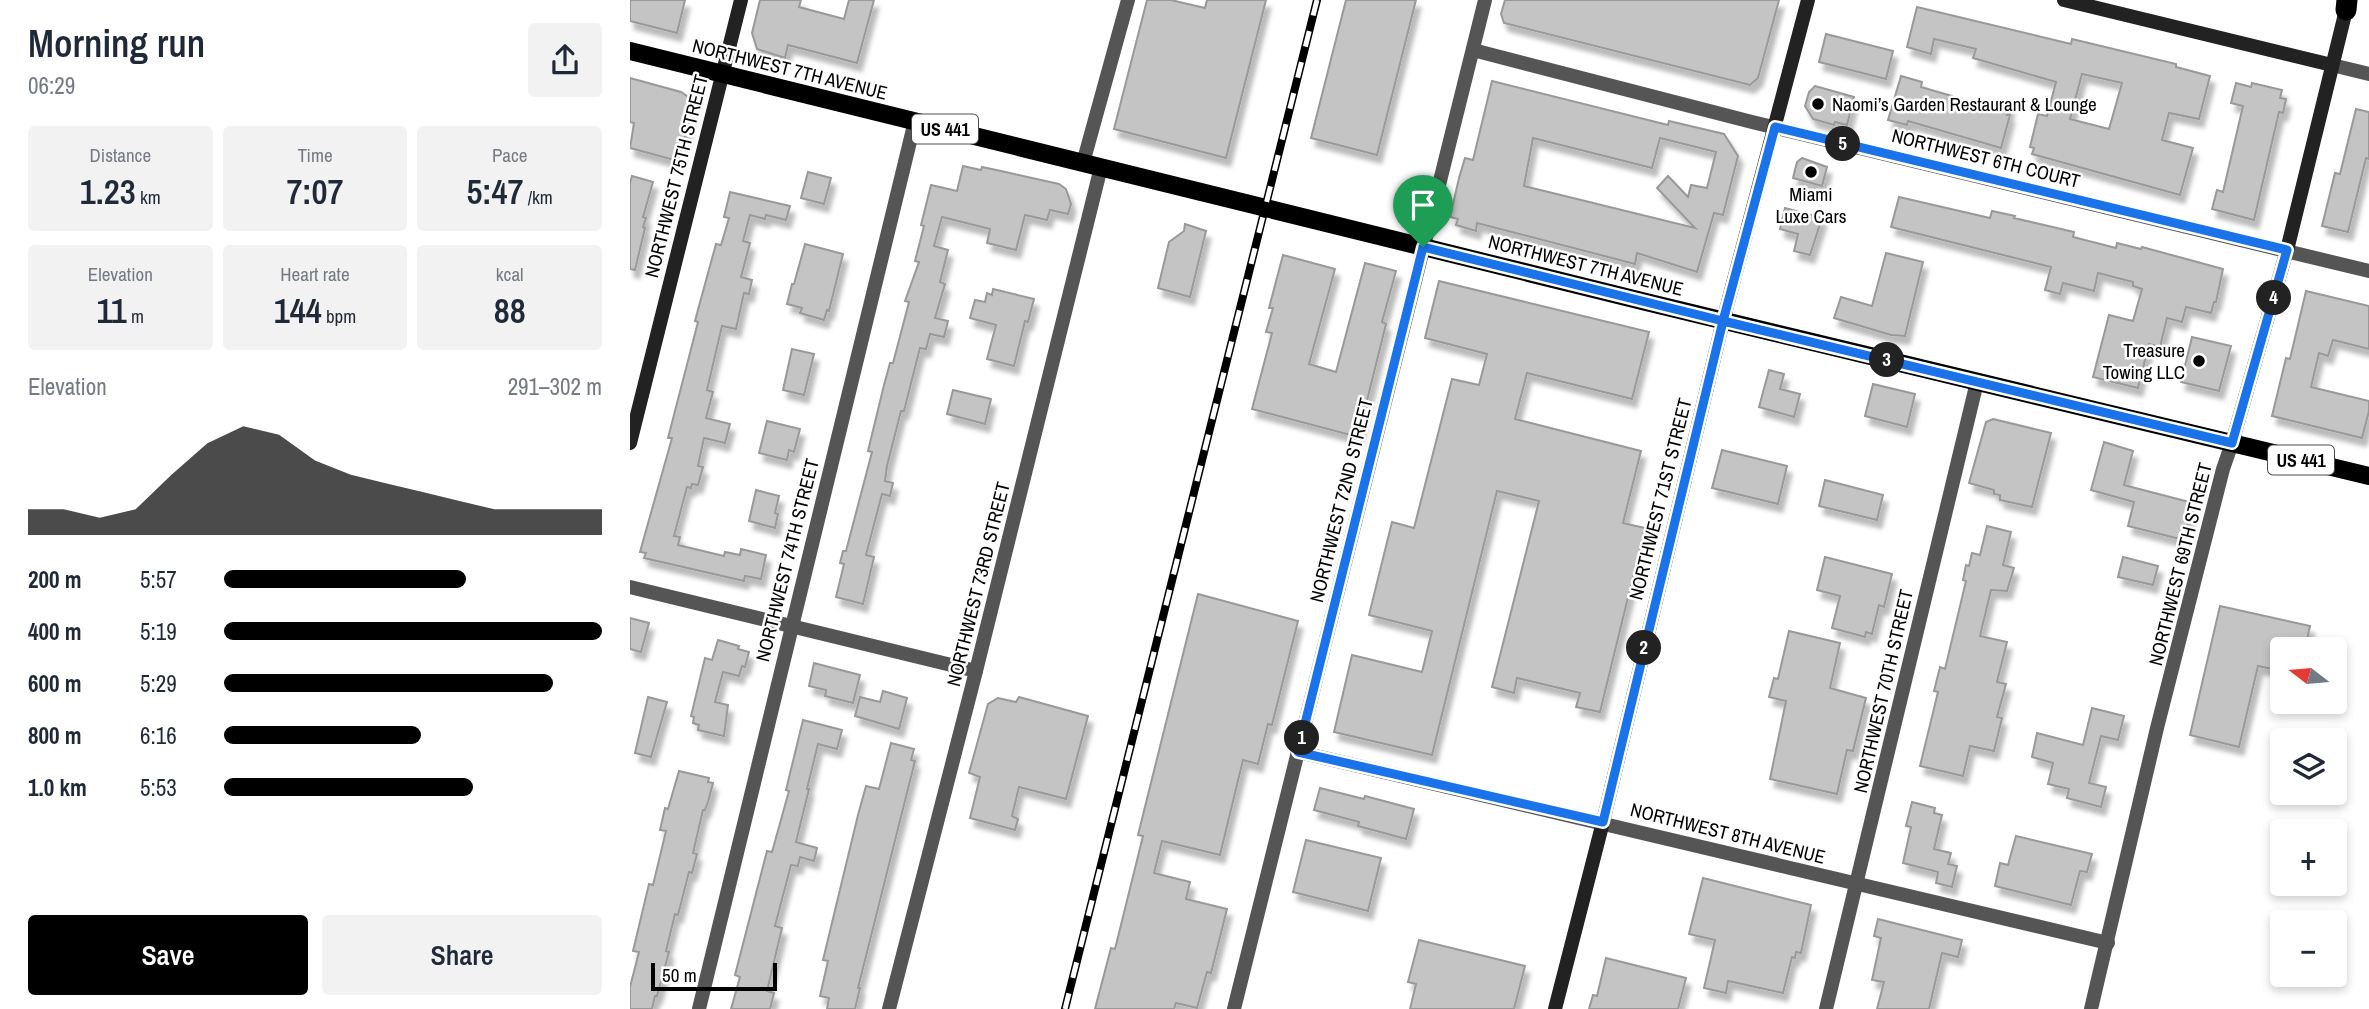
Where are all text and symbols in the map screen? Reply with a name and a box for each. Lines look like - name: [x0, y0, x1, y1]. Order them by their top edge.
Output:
- text: Morning run: [28, 18, 205, 69]
- button: share: [528, 23, 602, 97]
- street label: NORTHWEST 7TH AVENUE: [690, 32, 890, 106]
- text: 06:29: [28, 70, 75, 101]
- street label: NORTHWEST 75TH STREET: [638, 71, 714, 280]
- place label: Naomi’s Garden Restaurant & Lounge: [1832, 91, 2097, 117]
- marker: Naomi’s Garden Restaurant & Lounge: [1810, 96, 1826, 112]
- road number: US 441: [912, 114, 978, 144]
- street label: NORTHWEST 6TH COURT: [1889, 122, 2083, 194]
- pin: 5: [1826, 127, 1860, 162]
- text: 5: [1838, 130, 1847, 156]
- text: Distance: [90, 142, 151, 168]
- text: Time: [297, 142, 333, 168]
- text: Pace: [492, 142, 527, 168]
- marker: Miami Luxe Cars: [1803, 164, 1819, 180]
- text: 1.23: [80, 168, 136, 215]
- text: 7:07: [287, 168, 343, 215]
- text: 5:47: [466, 168, 523, 215]
- pin: [1393, 175, 1453, 247]
- place label: Miami Luxe Cars: [1775, 181, 1847, 229]
- text: km: [136, 184, 161, 210]
- text: /km: [523, 184, 553, 210]
- icon: arrive: [1404, 186, 1442, 224]
- street label: NORTHWEST 7TH AVENUE: [1486, 228, 1686, 302]
- text: Elevation: [88, 261, 153, 287]
- text: Heart rate: [280, 261, 350, 287]
- text: kcal: [496, 261, 524, 287]
- pin: 4: [2256, 280, 2292, 316]
- text: 4: [2269, 284, 2278, 310]
- text: 11: [97, 287, 127, 334]
- text: 144: [274, 287, 322, 334]
- text: 88: [494, 287, 526, 334]
- text: m: [127, 303, 144, 329]
- text: bpm: [322, 303, 356, 329]
- place label: Treasure Towing LLC: [2103, 337, 2185, 385]
- pin: 3: [1870, 342, 1904, 378]
- text: 3: [1882, 346, 1891, 372]
- marker: Treasure Towing LLC: [2191, 353, 2207, 369]
- text: Elevation: [28, 371, 107, 402]
- text: 291–302 m: [508, 371, 602, 402]
- street label: NORTHWEST 72ND STREET: [1303, 395, 1379, 605]
- street label: NORTHWEST 71ST STREET: [1622, 395, 1698, 603]
- road number: US 441: [2268, 446, 2334, 474]
- street label: NORTHWEST 74TH STREET: [749, 455, 825, 664]
- street label: NORTHWEST 69TH STREET: [2142, 459, 2218, 668]
- street label: NORTHWEST 73RD STREET: [940, 479, 1016, 689]
- text: 200 m: [28, 564, 81, 595]
- text: 5:57: [140, 564, 177, 595]
- street label: NORTHWEST 70TH STREET: [1847, 586, 1919, 795]
- text: 400 m: [28, 616, 81, 647]
- text: 5:19: [140, 616, 177, 647]
- pin: 2: [1626, 630, 1662, 666]
- text: 2: [1639, 634, 1648, 660]
- north arrow: [2270, 637, 2347, 714]
- map controls: [2270, 637, 2347, 987]
- text: 600 m: [28, 668, 81, 699]
- text: 5:29: [140, 668, 177, 699]
- text: 800 m: [28, 720, 81, 751]
- text: 6:16: [140, 720, 177, 751]
- pin: 1: [1284, 720, 1320, 756]
- text: 1: [1297, 724, 1306, 750]
- button: layers: [2270, 728, 2347, 805]
- text: 1.0 km: [28, 772, 87, 803]
- text: 5:53: [140, 772, 177, 803]
- street label: NORTHWEST 8TH AVENUE: [1628, 796, 1828, 870]
- button: +: [2270, 819, 2347, 896]
- button: −: [2270, 910, 2347, 987]
- button: Save: [28, 915, 308, 995]
- button: Share: [322, 915, 602, 995]
- scale bar: [651, 960, 777, 992]
- text: 50 m: [662, 962, 697, 988]

